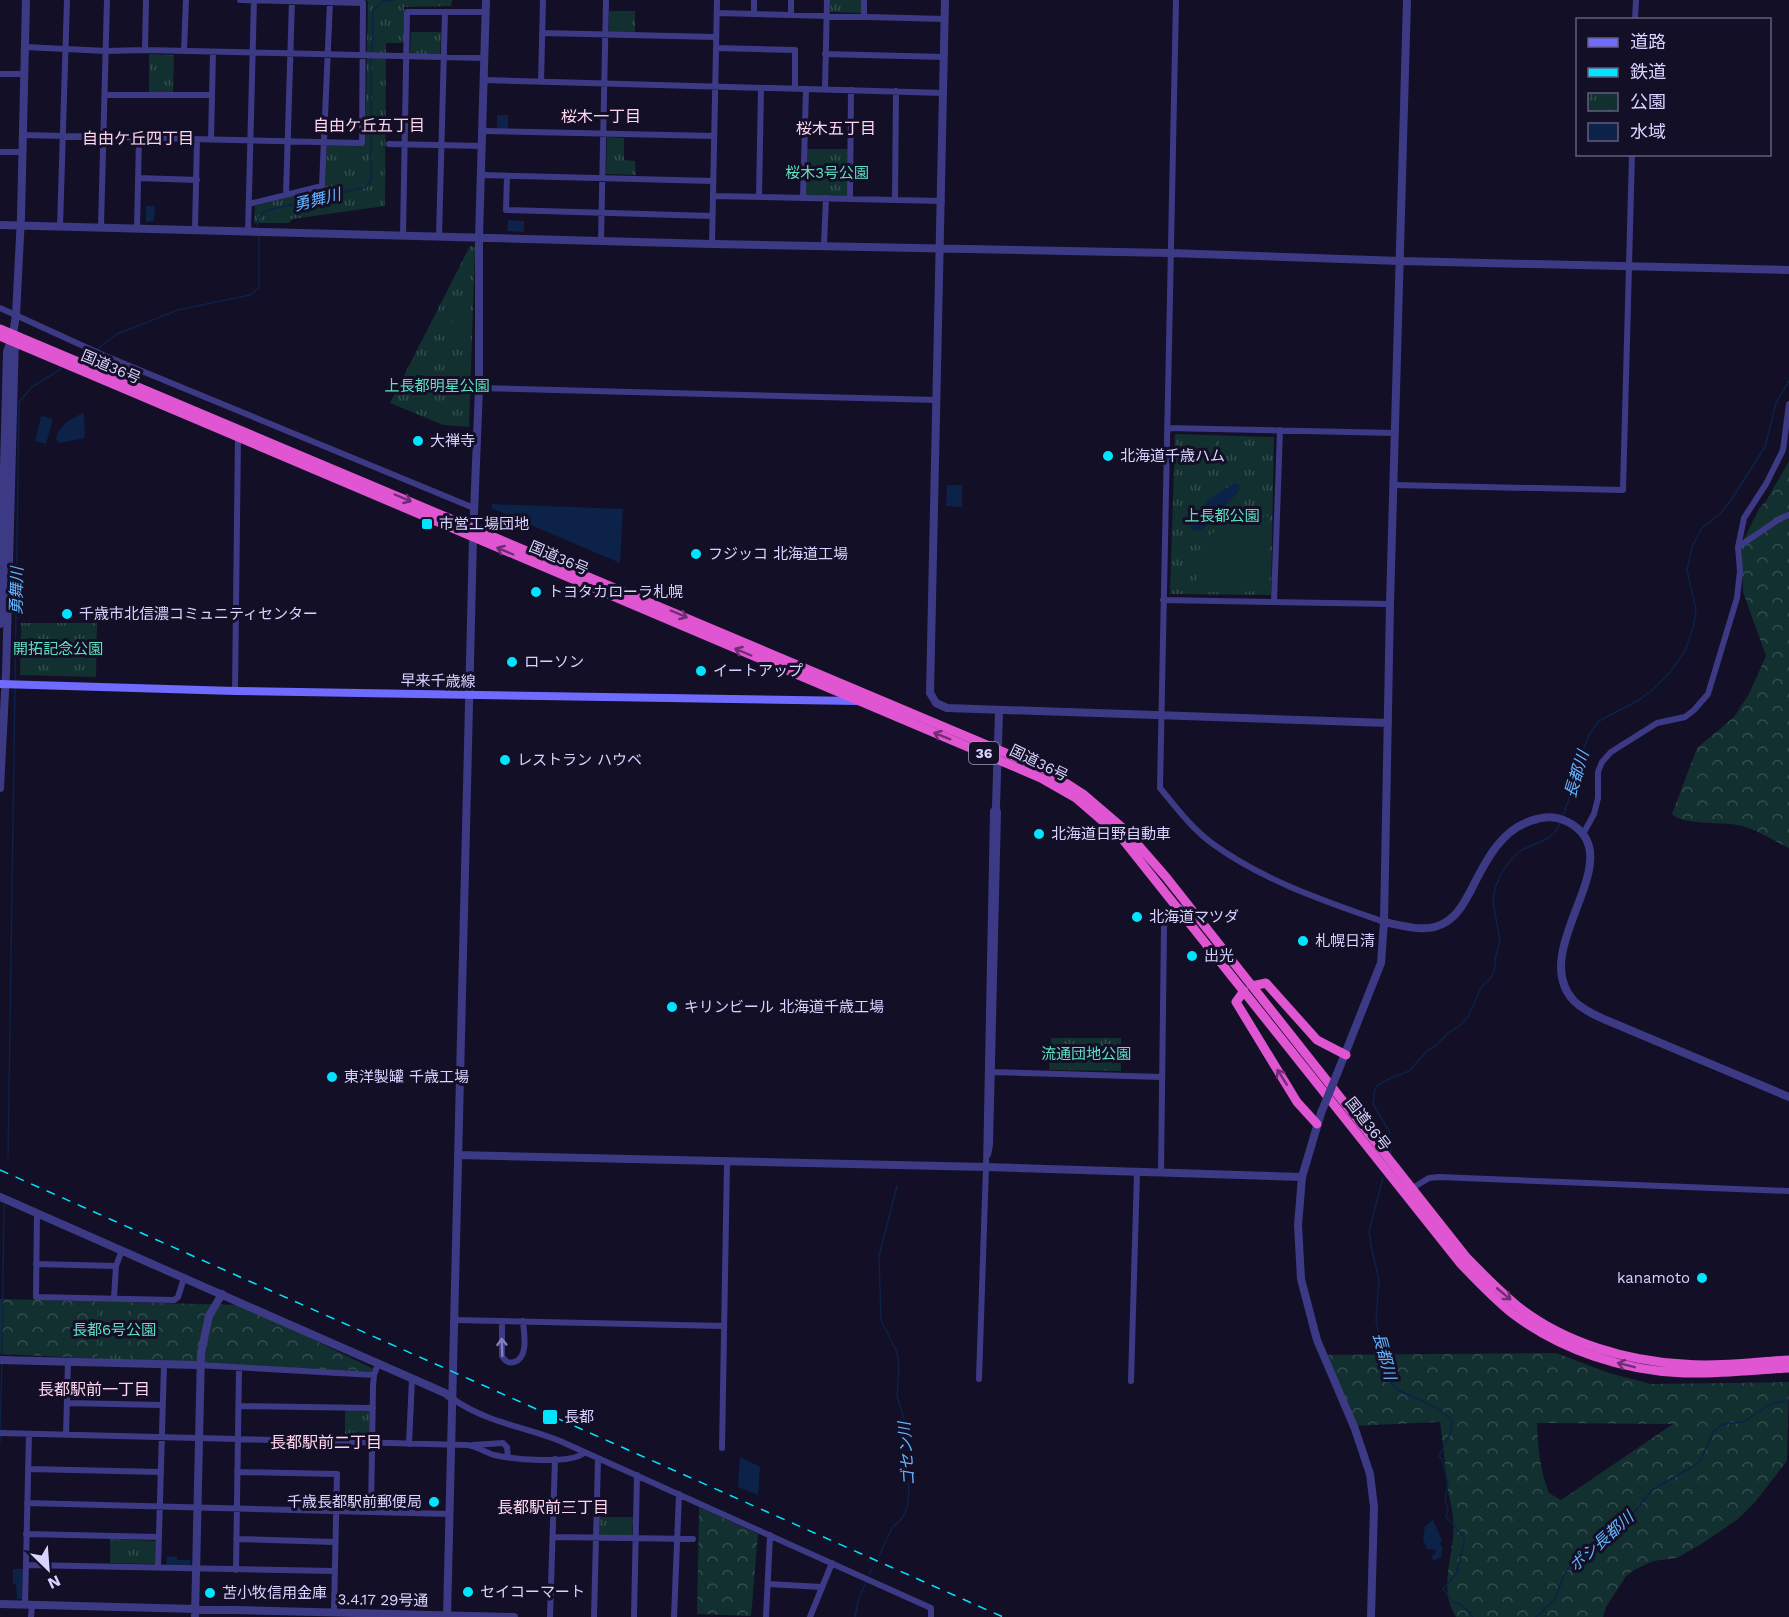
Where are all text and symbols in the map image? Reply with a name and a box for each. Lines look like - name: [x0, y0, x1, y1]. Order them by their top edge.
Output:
- legend: [1576, 18, 1771, 156]
- text: 道路: [1630, 31, 1666, 52]
- text: 鉄道: [1630, 61, 1666, 82]
- text: 公園: [1630, 91, 1666, 112]
- district label: 桜木一丁目: [561, 107, 641, 126]
- district label: 自由ケ丘五丁目: [313, 116, 425, 135]
- district label: 桜木五丁目: [796, 119, 876, 138]
- text: 水域: [1630, 121, 1666, 142]
- district label: 自由ケ丘四丁目: [82, 129, 194, 148]
- park label: 桜木3号公園: [785, 164, 869, 182]
- water label: 勇舞川: [292, 184, 345, 215]
- street label: 国道36号: [79, 346, 143, 388]
- park label: 上長都明星公園: [384, 377, 490, 395]
- place label: 大禅寺: [430, 432, 475, 450]
- marker: 大禅寺: [411, 434, 425, 448]
- place label: 北海道千歳ハム: [1120, 447, 1225, 465]
- marker: 北海道千歳ハム: [1101, 449, 1115, 463]
- one-way arrow: [393, 492, 411, 504]
- park label: 上長都公園: [1184, 507, 1260, 525]
- place label: 市営工場団地: [439, 515, 529, 533]
- marker: 市営工場団地: [420, 517, 434, 531]
- street label: 国道36号: [527, 537, 591, 579]
- one-way arrow: [496, 545, 515, 556]
- place label: フジッコ 北海道工場: [708, 545, 848, 563]
- marker: フジッコ 北海道工場: [689, 547, 703, 561]
- water label: 勇舞川: [7, 565, 26, 615]
- place label: トヨタカローラ札幌: [548, 583, 683, 601]
- marker: トヨタカローラ札幌: [529, 585, 543, 599]
- place label: 千歳市北信濃コミュニティセンター: [79, 605, 318, 623]
- marker: 千歳市北信濃コミュニティセンター: [60, 607, 74, 621]
- one-way arrow: [669, 609, 688, 620]
- park label: 開拓記念公園: [13, 640, 103, 658]
- one-way arrow: [734, 646, 752, 657]
- place label: ローソン: [524, 653, 584, 671]
- marker: ローソン: [505, 655, 519, 669]
- place label: イートアップ: [713, 662, 803, 680]
- marker: イートアップ: [694, 664, 708, 678]
- street label: 早来千歳線: [400, 671, 476, 691]
- one-way arrow: [933, 730, 951, 741]
- street label: 国道36号: [1007, 741, 1071, 785]
- road number: 36: [969, 742, 999, 764]
- water label: 長都川: [1560, 747, 1593, 800]
- place label: レストラン ハウベ: [517, 751, 642, 769]
- marker: レストラン ハウベ: [498, 753, 512, 767]
- place label: 北海道日野自動車: [1051, 825, 1171, 843]
- marker: 北海道日野自動車: [1032, 827, 1046, 841]
- place label: 北海道マツダ: [1149, 908, 1239, 926]
- marker: 北海道マツダ: [1130, 910, 1144, 924]
- place label: 札幌日清: [1315, 932, 1375, 950]
- marker: 札幌日清: [1296, 934, 1310, 948]
- place label: 出光: [1204, 947, 1234, 965]
- marker: 出光: [1185, 949, 1199, 963]
- place label: キリンビール 北海道千歳工場: [684, 998, 884, 1016]
- marker: キリンビール 北海道千歳工場: [665, 1000, 679, 1014]
- park label: 流通団地公園: [1041, 1045, 1131, 1063]
- place label: 東洋製罐 千歳工場: [344, 1068, 469, 1086]
- one-way arrow: [1276, 1069, 1288, 1086]
- marker: 東洋製罐 千歳工場: [325, 1070, 339, 1084]
- street label: 国道36号: [1342, 1094, 1394, 1154]
- place label: kanamoto: [1617, 1269, 1690, 1287]
- marker: kanamoto: [1695, 1271, 1709, 1285]
- one-way arrow: [1496, 1287, 1511, 1301]
- park label: 長都6号公園: [72, 1321, 156, 1339]
- water label: 長都川: [1369, 1330, 1400, 1384]
- one-way arrow: [497, 1338, 508, 1358]
- one-way arrow: [1617, 1358, 1636, 1370]
- district label: 長都駅前一丁目: [38, 1380, 150, 1399]
- marker: 長都: [541, 1408, 559, 1426]
- place label: 長都: [564, 1408, 594, 1426]
- water label: ゴセン川: [895, 1419, 918, 1487]
- district label: 長都駅前二丁目: [270, 1433, 382, 1452]
- place label: 千歳長都駅前郵便局: [287, 1493, 422, 1511]
- marker: 千歳長都駅前郵便局: [427, 1495, 441, 1509]
- district label: 長都駅前三丁目: [497, 1498, 609, 1517]
- water label: ポシ長都川: [1565, 1506, 1639, 1575]
- north arrow: [18, 1539, 78, 1599]
- text: N: [45, 1571, 64, 1593]
- place label: セイコーマート: [480, 1583, 585, 1601]
- place label: 苫小牧信用金庫: [222, 1584, 327, 1602]
- marker: セイコーマート: [461, 1585, 475, 1599]
- marker: 苫小牧信用金庫: [203, 1586, 217, 1600]
- street label: 3.4.17 29号通: [337, 1590, 429, 1610]

